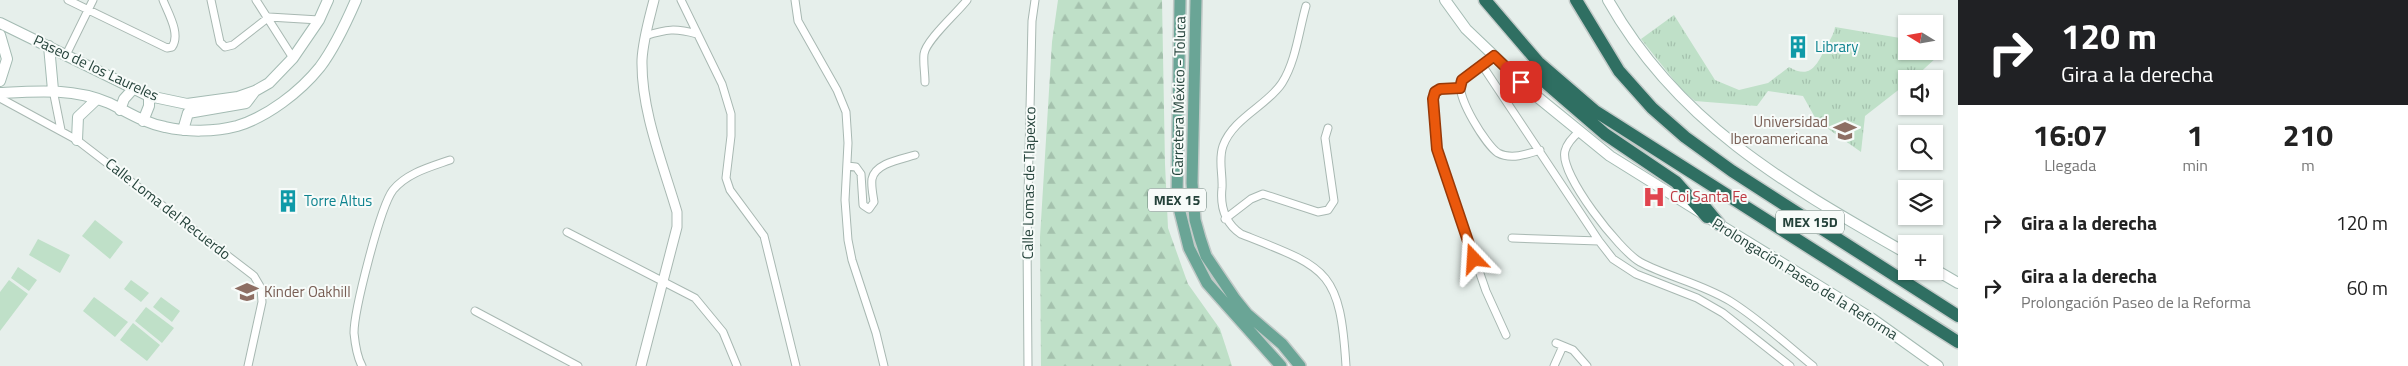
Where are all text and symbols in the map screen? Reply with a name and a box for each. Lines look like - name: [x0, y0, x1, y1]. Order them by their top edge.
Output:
- text: 120 m: [2061, 9, 2157, 63]
- street label: Carretera México - Toluca: [1166, 15, 1191, 176]
- north arrow: [1898, 15, 1942, 60]
- map controls: [1898, 15, 1943, 280]
- icon: right: [1978, 20, 2043, 85]
- street label: Paseo de los Laureles: [30, 28, 163, 107]
- building icon: Library: [1785, 34, 1811, 60]
- place label: Library: [1815, 35, 1859, 58]
- text: Gira a la derecha: [2061, 57, 2213, 91]
- pin: [1500, 61, 1542, 103]
- icon: arrive: [1507, 68, 1535, 96]
- button: sound: [1898, 70, 1943, 115]
- street label: Calle Lomas de Tlapexco: [1016, 106, 1041, 260]
- place label: Universidad Iberoamericana: [1730, 110, 1828, 150]
- text: 16:07: [2033, 112, 2108, 158]
- text: 1: [2187, 112, 2204, 158]
- text: 210: [2283, 112, 2333, 158]
- school or university icon: Universidad Iberoamericana: [1832, 118, 1858, 144]
- button: search: [1898, 125, 1943, 170]
- street label: Calle Loma del Recuerdo: [101, 152, 236, 265]
- text: Llegada: [2044, 153, 2096, 177]
- text: min: [2182, 153, 2208, 177]
- text: m: [2301, 153, 2315, 177]
- button: layers: [1898, 180, 1943, 225]
- hospital icon: Coi Santa Fe: [1641, 184, 1667, 210]
- place label: Coi Santa Fe: [1670, 185, 1747, 208]
- building icon: Torre Altus: [275, 188, 301, 214]
- road number: MEX 15: [1148, 188, 1206, 212]
- place label: Torre Altus: [304, 189, 372, 212]
- text: Gira a la derecha: [2021, 208, 2157, 237]
- text: 120 m: [2336, 208, 2388, 237]
- icon: right: [1978, 209, 2006, 237]
- road number: MEX 15D: [1776, 210, 1844, 233]
- street label: Prolongación Paseo de la Reforma: [1708, 212, 1903, 346]
- position arrow: [1447, 232, 1499, 284]
- button: +: [1898, 235, 1943, 280]
- text: Gira a la derecha: [2021, 261, 2157, 290]
- text: 60 m: [2347, 273, 2388, 302]
- icon: right: [1978, 274, 2006, 302]
- school or university icon: Kinder Oakhill: [234, 279, 260, 305]
- place label: Kinder Oakhill: [264, 280, 351, 303]
- text: Prolongación Paseo de la Reforma: [2021, 290, 2251, 314]

